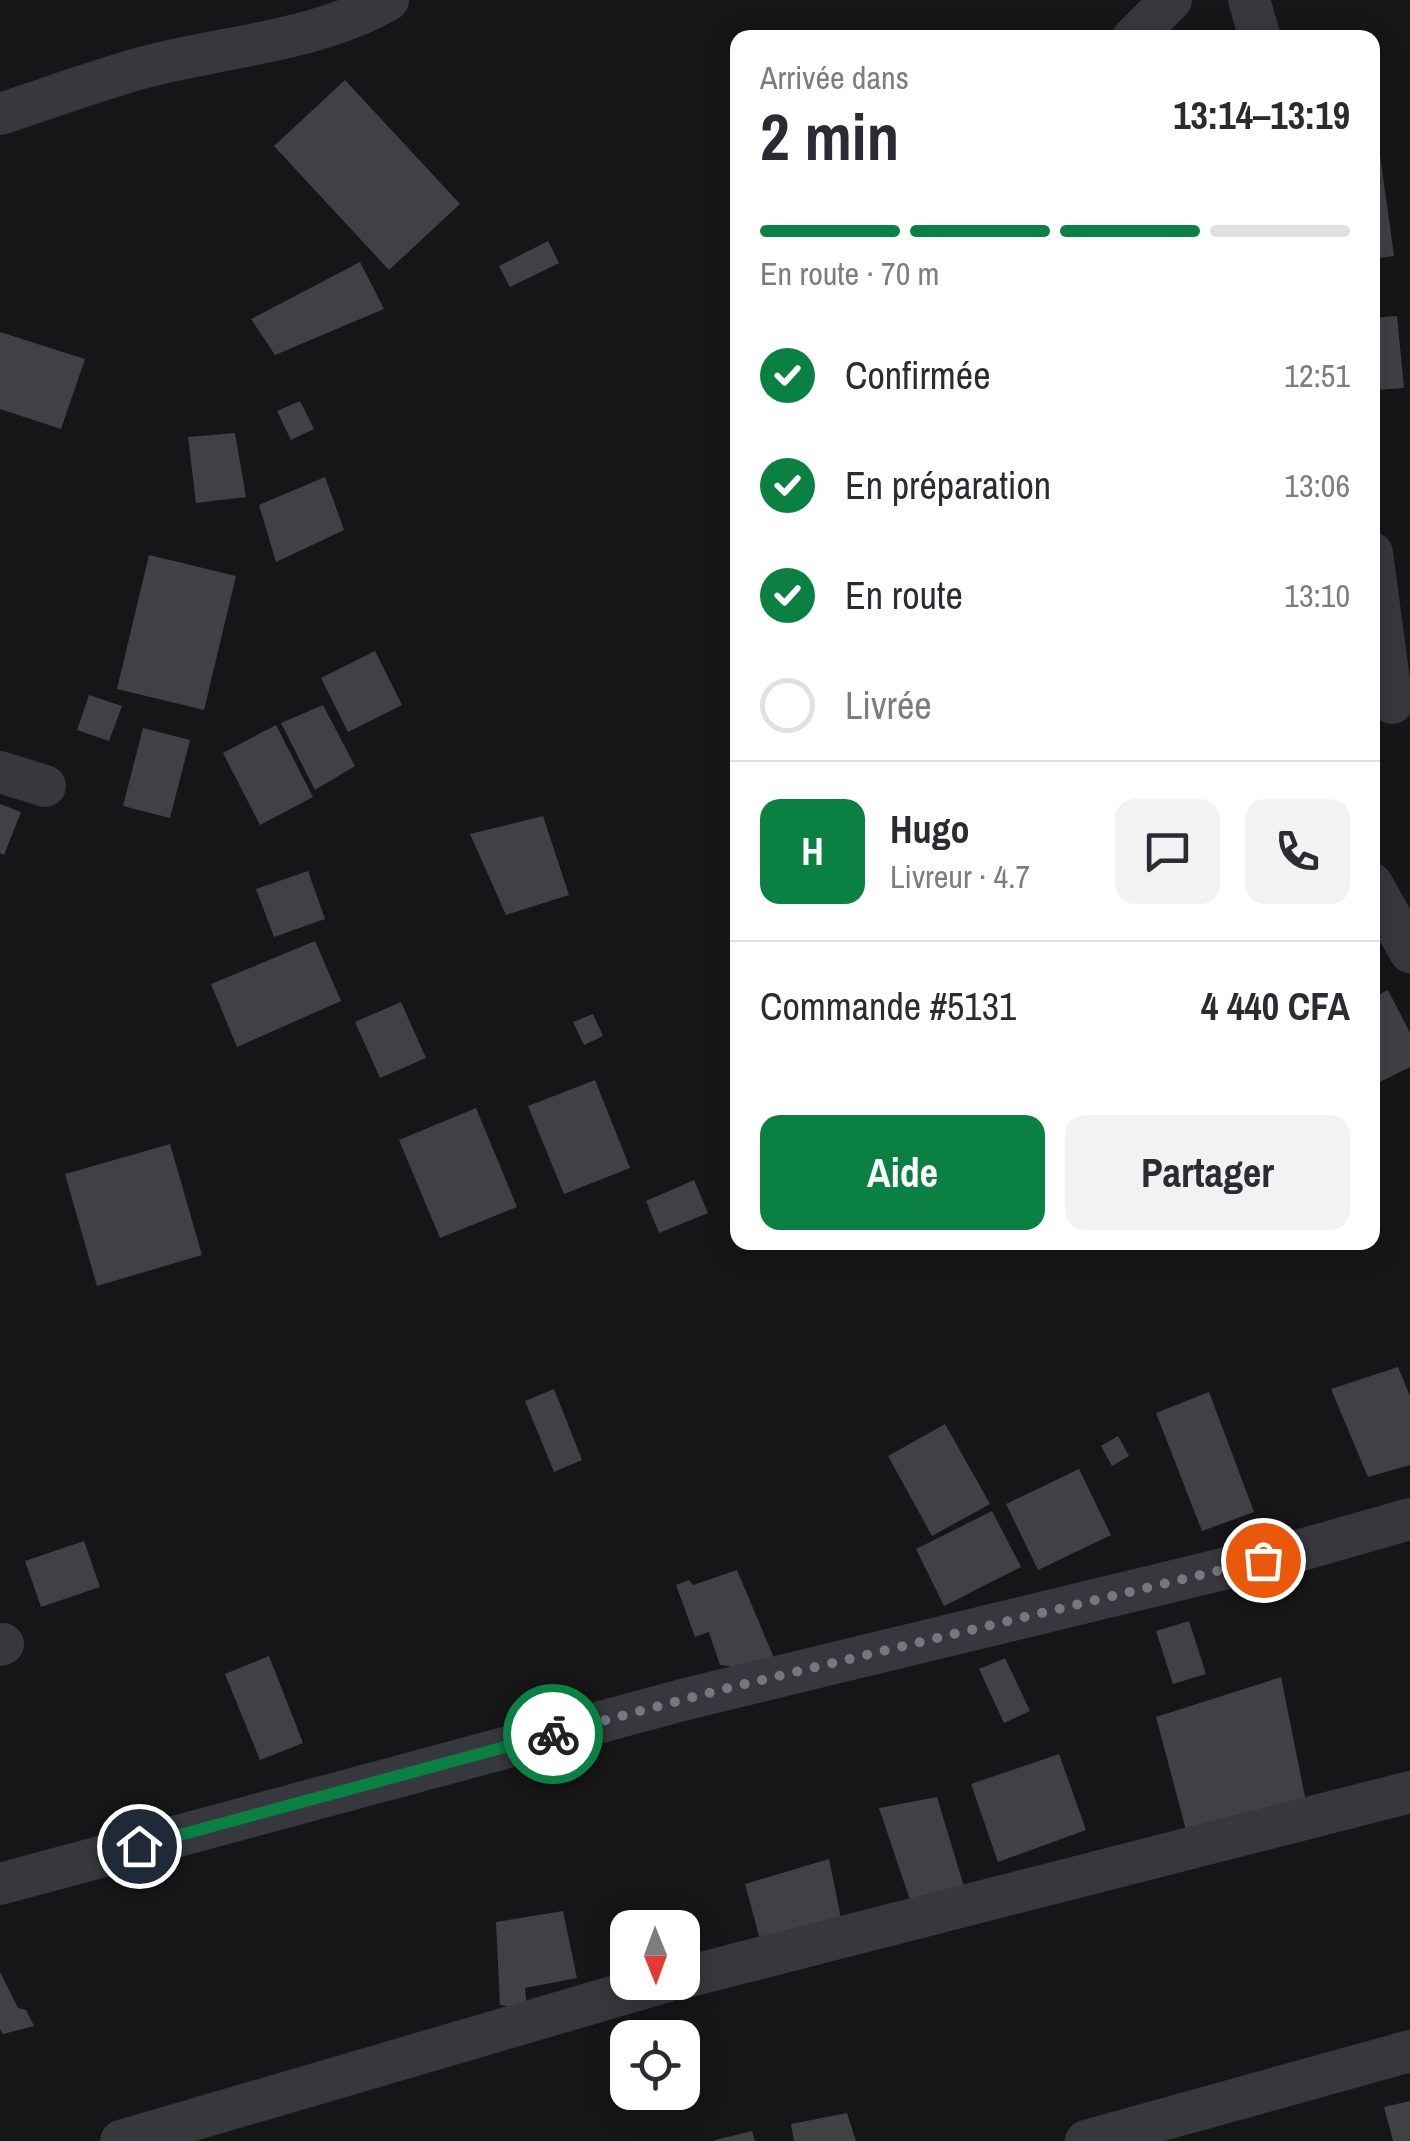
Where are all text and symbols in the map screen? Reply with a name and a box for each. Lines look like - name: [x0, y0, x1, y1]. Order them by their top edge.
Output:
- text: Arrivée dans: [760, 56, 909, 99]
- text: 13:14–13:19: [1173, 90, 1350, 141]
- text: 2 min: [760, 93, 899, 180]
- text: En route · 70 m: [760, 252, 939, 295]
- icon: check: [760, 348, 815, 403]
- text: Confirmée: [845, 350, 990, 401]
- text: 12:51: [1284, 354, 1350, 397]
- icon: check: [760, 458, 815, 513]
- text: En préparation: [845, 460, 1051, 511]
- text: 13:06: [1284, 464, 1350, 507]
- icon: check: [760, 568, 815, 623]
- text: En route: [845, 570, 963, 621]
- text: 13:10: [1284, 574, 1350, 617]
- text: Livrée: [845, 680, 932, 731]
- button: chat: [1115, 799, 1220, 904]
- button: phone: [1245, 799, 1350, 904]
- text: Hugo: [890, 804, 970, 855]
- text: H: [801, 826, 824, 877]
- text: Livreur · 4.7: [890, 855, 1030, 898]
- text: Commande #5131: [760, 981, 1016, 1032]
- text: 4 440 CFA: [1201, 981, 1350, 1032]
- button: Aide: [760, 1115, 1045, 1230]
- button: Partager: [1065, 1115, 1350, 1230]
- pin: [1221, 1518, 1306, 1603]
- icon: bag: [1236, 1533, 1291, 1588]
- courier: [503, 1684, 603, 1784]
- icon: bike: [526, 1707, 581, 1762]
- pin: [97, 1804, 182, 1889]
- icon: home: [112, 1819, 167, 1874]
- north arrow: [610, 1910, 700, 2000]
- map controls: [610, 1910, 700, 2110]
- button: locate: [610, 2020, 700, 2110]

